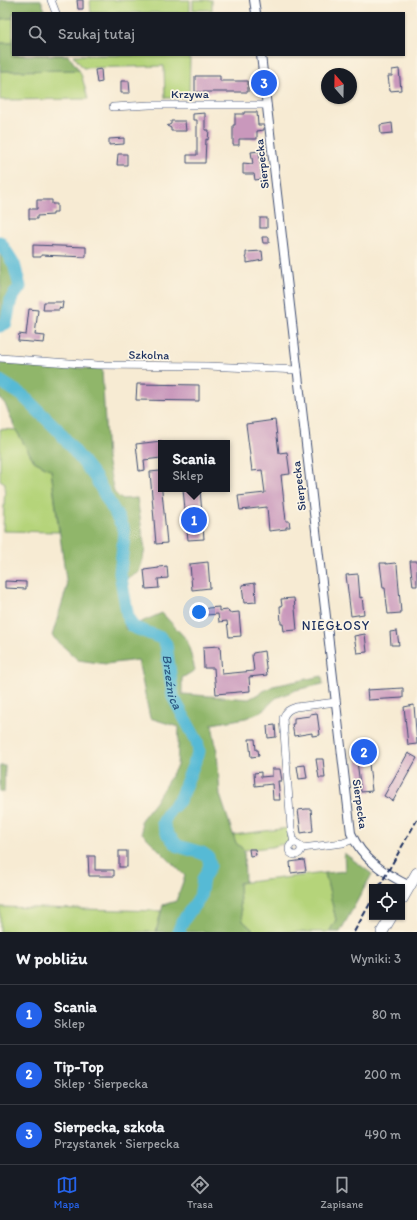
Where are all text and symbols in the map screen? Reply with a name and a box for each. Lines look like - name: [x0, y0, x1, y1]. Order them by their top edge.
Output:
- search box: [12, 12, 405, 56]
- icon: search: [26, 23, 48, 45]
- text: Szukaj tutaj: [58, 25, 135, 43]
- pin: 3: [251, 68, 277, 98]
- north arrow: [321, 68, 357, 104]
- street label: Krzywa: [171, 87, 210, 101]
- street label: Sierpecka: [252, 138, 272, 190]
- street label: Szkolna: [129, 348, 170, 362]
- popup: [158, 440, 230, 492]
- text: Scania: [173, 450, 215, 468]
- street label: Sierpecka: [289, 460, 309, 512]
- text: Sklep: [173, 468, 203, 483]
- pin: 1: [181, 505, 207, 535]
- your location: [189, 602, 209, 622]
- district label: NIEGŁOSY: [302, 618, 370, 633]
- water label: Brzeźnica: [160, 654, 186, 712]
- pin: 2: [351, 737, 377, 767]
- street label: Sierpecka: [350, 778, 371, 830]
- map controls: [369, 884, 405, 920]
- button: locate: [369, 884, 405, 920]
- text: W pobliżu: [16, 948, 87, 968]
- text: Wyniki: 3: [350, 951, 401, 966]
- text: Scania: [54, 998, 97, 1016]
- text: 1: [26, 1007, 32, 1022]
- text: 80 m: [372, 1007, 401, 1022]
- text: Sklep: [54, 1016, 85, 1031]
- text: Tip-Top: [54, 1058, 104, 1076]
- text: 2: [26, 1067, 32, 1082]
- text: 200 m: [364, 1067, 401, 1082]
- text: Sklep · Sierpecka: [54, 1076, 148, 1091]
- text: Sierpecka, szkoła: [54, 1118, 165, 1136]
- text: 3: [25, 1127, 33, 1142]
- text: 490 m: [365, 1127, 401, 1142]
- text: Przystanek · Sierpecka: [54, 1136, 180, 1151]
- tab: Mapa: [54, 1174, 79, 1211]
- tab: Trasa: [187, 1174, 213, 1211]
- tab: Zapisane: [320, 1174, 363, 1211]

